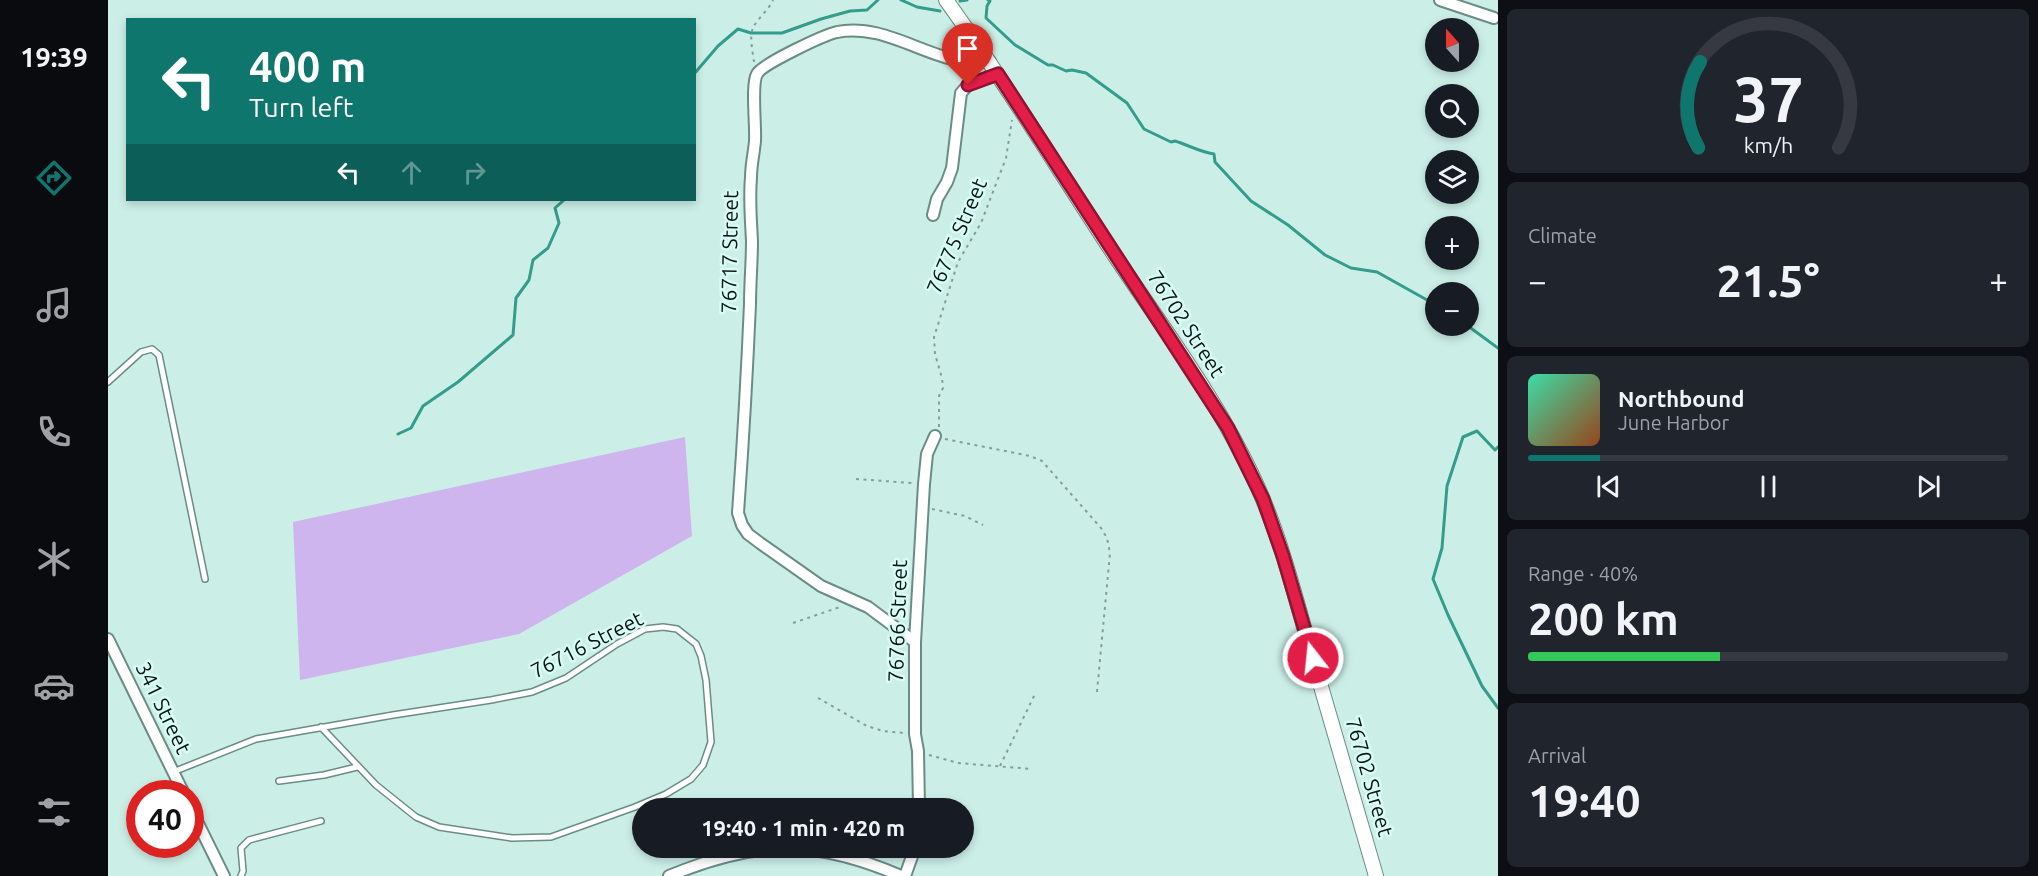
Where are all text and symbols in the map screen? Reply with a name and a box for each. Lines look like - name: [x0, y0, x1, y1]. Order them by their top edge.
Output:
- north arrow: [1425, 18, 1479, 72]
- map controls: [1425, 18, 1479, 336]
- pin: [942, 23, 993, 85]
- icon: arrive: [951, 32, 984, 65]
- text: 19:39: [20, 42, 88, 72]
- icon: left: [150, 42, 228, 120]
- text: 400 m: [249, 43, 366, 90]
- text: 37: [1733, 64, 1803, 134]
- button: search: [1425, 84, 1479, 138]
- text: Turn left: [249, 92, 353, 122]
- text: km/h: [1743, 134, 1793, 158]
- button: layers: [1425, 150, 1479, 204]
- icon: left: [332, 156, 365, 189]
- icon: ahead: [395, 156, 428, 189]
- icon: right: [458, 156, 491, 189]
- icon: directions: [33, 157, 75, 199]
- street label: 76775 Street: [921, 174, 991, 297]
- street label: 76717 Street: [716, 190, 742, 314]
- button: +: [1425, 216, 1479, 270]
- text: Climate: [1528, 224, 1597, 247]
- text: 21.5°: [1716, 255, 1820, 306]
- text: −: [1528, 262, 1547, 299]
- text: +: [1989, 262, 2008, 299]
- street label: 76702 Street: [1143, 265, 1230, 381]
- button: −: [1425, 282, 1479, 336]
- icon: music: [33, 284, 75, 326]
- text: Northbound: [1618, 386, 1744, 411]
- icon: phone: [33, 411, 75, 453]
- text: June Harbor: [1618, 411, 1729, 434]
- icon: previous: [1592, 470, 1625, 503]
- icon: pause: [1752, 470, 1785, 503]
- icon: next: [1912, 470, 1945, 503]
- icon: climate: [33, 538, 75, 580]
- street label: 76766 Street: [883, 559, 911, 683]
- text: Range · 40%: [1528, 562, 1638, 585]
- text: 200 km: [1528, 593, 1679, 644]
- street label: 76716 Street: [526, 606, 647, 683]
- position arrow: [1281, 626, 1345, 690]
- street label: 341 Street: [131, 658, 196, 757]
- icon: car: [33, 665, 75, 707]
- street label: 76702 Street: [1342, 714, 1398, 839]
- text: Arrival: [1528, 744, 1586, 767]
- text: 19:40: [1528, 775, 1641, 826]
- speed limit sign: 40: [126, 780, 204, 858]
- icon: filters: [33, 791, 75, 833]
- text: 19:40 · 1 min · 420 m: [701, 815, 905, 840]

